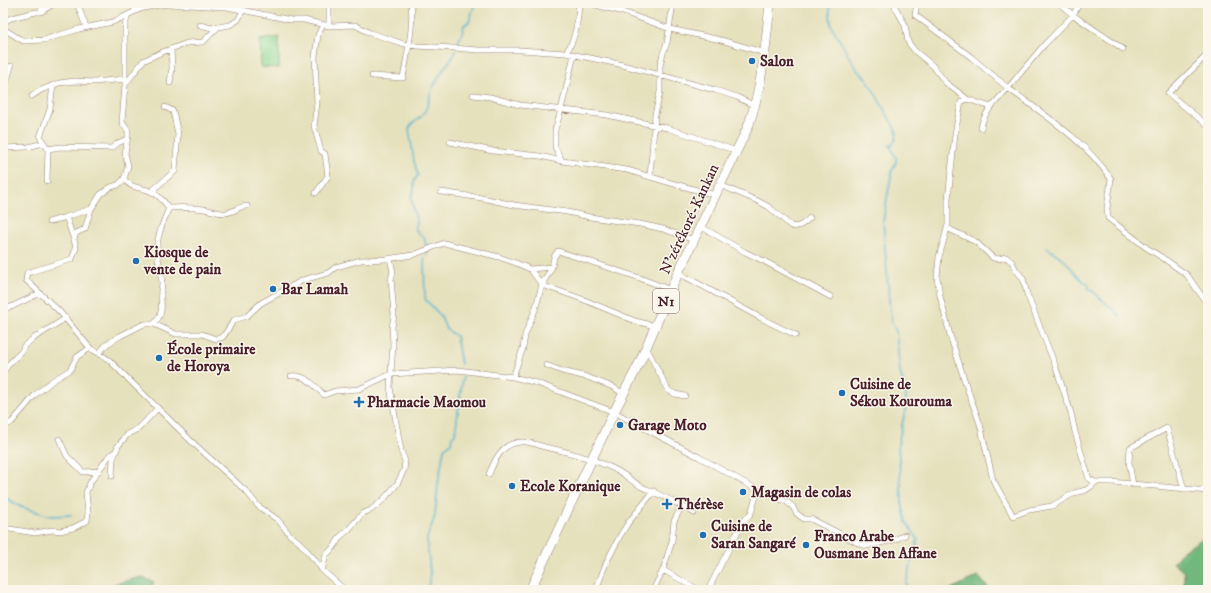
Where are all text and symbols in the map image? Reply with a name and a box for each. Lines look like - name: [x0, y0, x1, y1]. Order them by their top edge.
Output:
- place label: Salon: [760, 52, 794, 71]
- marker: Salon: [747, 56, 757, 66]
- street label: N'zérékoré-Kankan: [656, 161, 723, 277]
- place label: Kiosque de vente de pain: [143, 243, 221, 279]
- marker: Kiosque de vente de pain: [131, 256, 141, 266]
- place label: Bar Lamah: [281, 280, 348, 299]
- marker: Bar Lamah: [268, 284, 278, 294]
- road number: N1: [653, 289, 679, 313]
- place label: École primaire de Horoya: [167, 339, 256, 376]
- marker: École primaire de Horoya: [154, 353, 164, 363]
- place label: Cuisine de Sékou Kourouma: [850, 375, 952, 411]
- marker: Cuisine de Sékou Kourouma: [837, 388, 847, 398]
- place label: Pharmacie Maomou: [367, 393, 487, 412]
- marker: Pharmacie Maomou: [354, 397, 364, 407]
- place label: Garage Moto: [628, 416, 707, 435]
- marker: Garage Moto: [615, 420, 625, 430]
- place label: Ecole Koranique: [520, 477, 621, 497]
- marker: Ecole Koranique: [507, 481, 517, 491]
- place label: Magasin de colas: [751, 483, 851, 502]
- marker: Magasin de colas: [738, 487, 748, 497]
- place label: Thérèse: [674, 495, 724, 514]
- marker: Thérèse: [662, 499, 672, 509]
- place label: Cuisine de Saran Sangaré: [711, 517, 797, 553]
- place label: Franco Arabe Ousmane Ben Affane: [814, 527, 938, 563]
- marker: Cuisine de Saran Sangaré: [698, 530, 708, 540]
- marker: Franco Arabe Ousmane Ben Affane: [801, 540, 811, 550]

